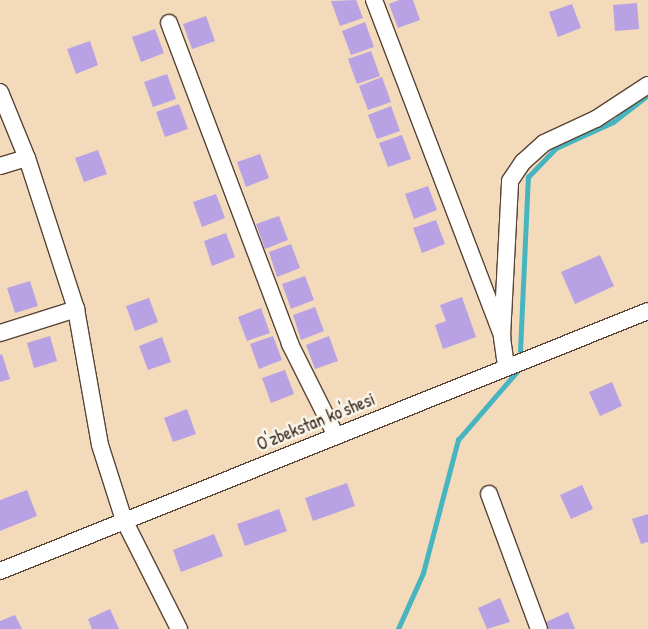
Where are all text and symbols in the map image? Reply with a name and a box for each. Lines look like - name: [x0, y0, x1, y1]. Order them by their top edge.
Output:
- street label: O'zbekstan ko'shesi: [254, 388, 378, 456]

